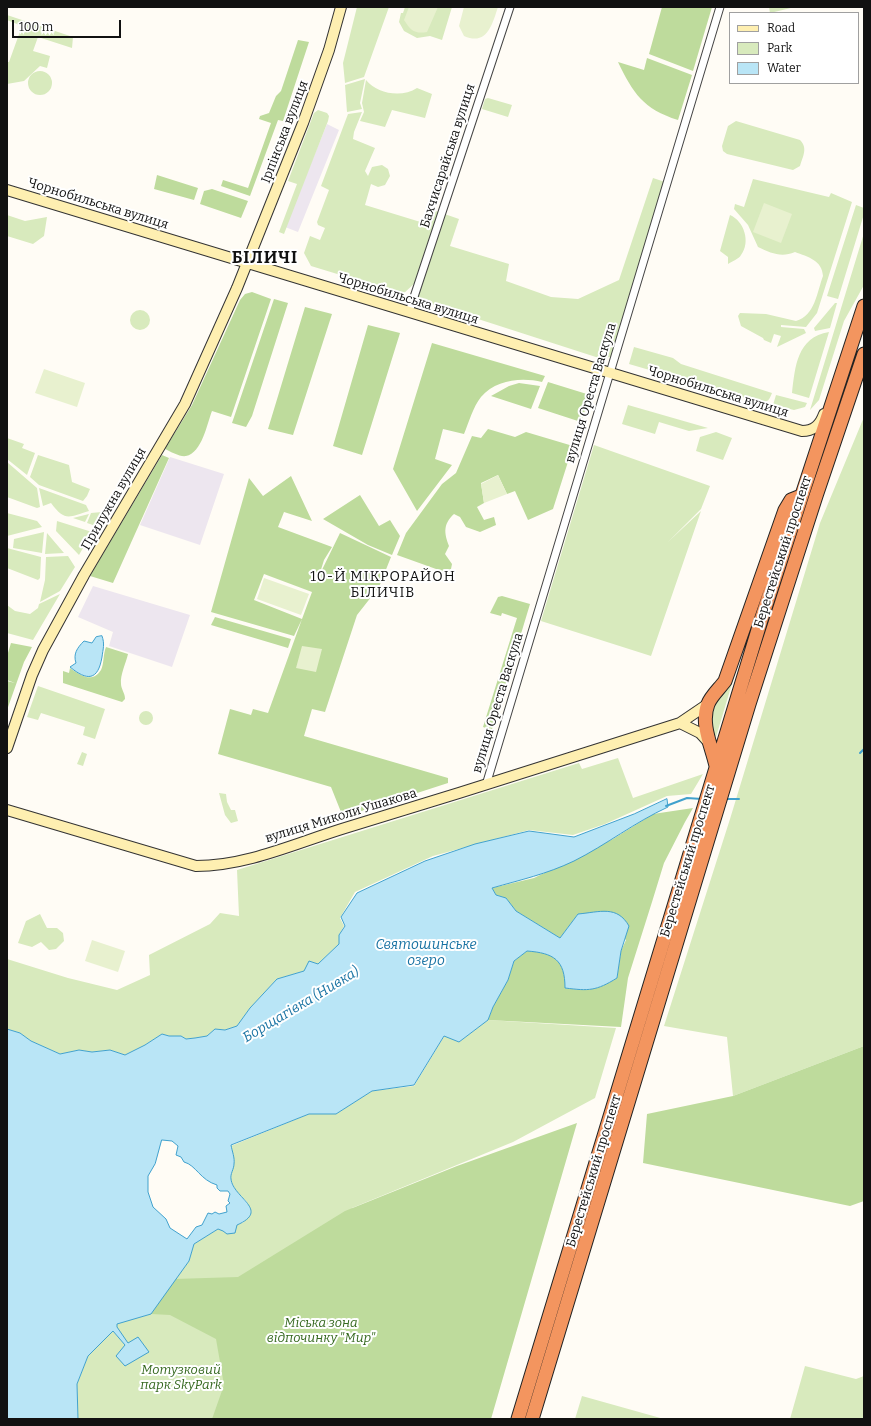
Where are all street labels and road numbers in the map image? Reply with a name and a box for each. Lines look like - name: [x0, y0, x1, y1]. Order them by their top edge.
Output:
- street label: Ірпінська вулиця: [258, 78, 312, 186]
- street label: Бахчисарайська вулиця: [417, 82, 479, 230]
- street label: Чорнобильська вулиця: [26, 175, 170, 233]
- street label: Чорнобильська вулиця: [336, 270, 480, 328]
- street label: вулиця Ореста Васкула: [562, 321, 620, 465]
- street label: Чорнобильська вулиця: [646, 363, 790, 421]
- street label: Прилужна вулиця: [78, 445, 150, 553]
- street label: Берестейський проспект: [751, 474, 815, 630]
- street label: вулиця Ореста Васкула: [469, 631, 527, 775]
- street label: Берестейський проспект: [657, 783, 719, 939]
- street label: вулиця Миколи Ушакова: [263, 785, 419, 847]
- street label: Берестейський проспект: [563, 1093, 625, 1249]

